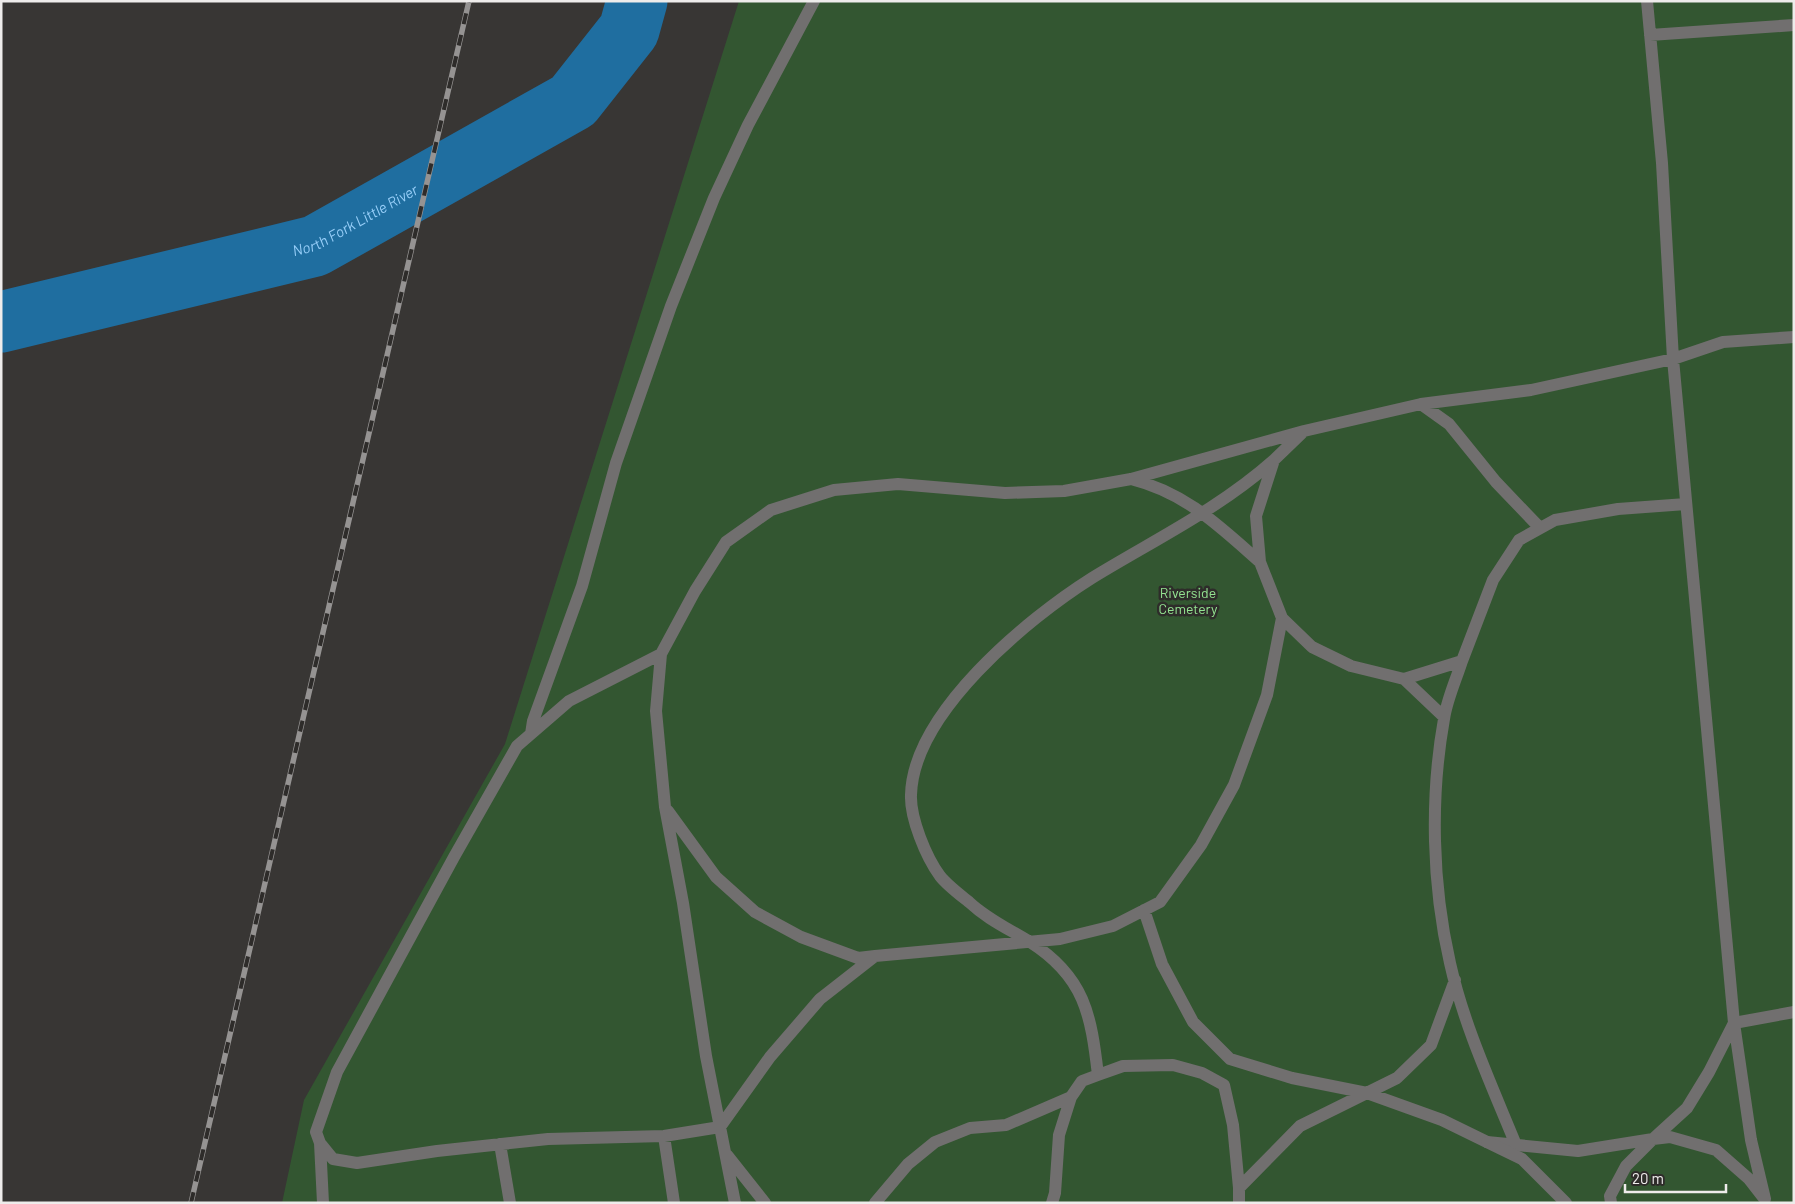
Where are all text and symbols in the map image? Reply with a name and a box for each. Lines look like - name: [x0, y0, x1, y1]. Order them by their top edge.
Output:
- water label: North Fork Little River: [290, 180, 421, 259]
- park label: Riverside Cemetery: [1158, 584, 1218, 617]
- scale bar: [1625, 1162, 1726, 1194]
- text: 20 m: [1632, 1169, 1664, 1187]

